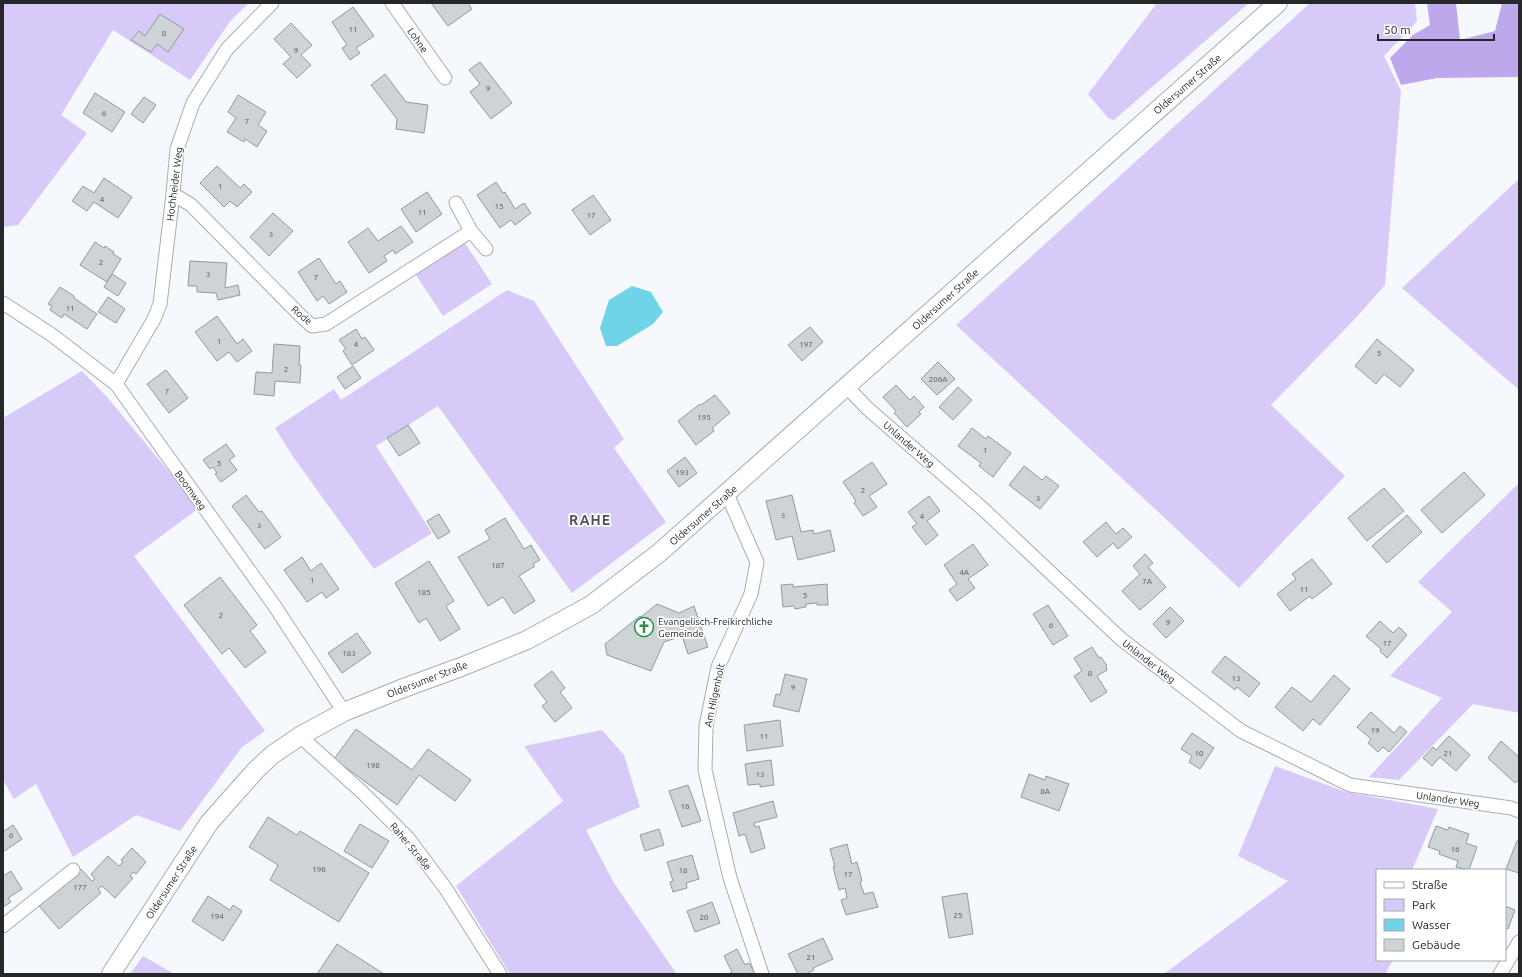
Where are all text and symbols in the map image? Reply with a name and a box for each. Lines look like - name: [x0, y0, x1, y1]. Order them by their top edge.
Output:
- scale bar: [1378, 16, 1494, 42]
- text: 50 m: [1384, 23, 1411, 36]
- house number: 11: [348, 25, 358, 34]
- street label: Lohne: [405, 26, 430, 55]
- house number: 8: [162, 29, 167, 38]
- house number: 9: [294, 46, 298, 55]
- street label: Oldersumer Straße: [1151, 52, 1223, 117]
- house number: 9: [486, 84, 490, 93]
- house number: 6: [102, 109, 107, 118]
- house number: 7: [245, 117, 249, 126]
- street label: Hochheider Weg: [164, 146, 185, 222]
- house number: 1: [218, 182, 222, 191]
- house number: 4: [100, 195, 105, 204]
- house number: 15: [494, 202, 504, 211]
- house number: 11: [417, 208, 427, 217]
- house number: 17: [586, 211, 596, 220]
- house number: 3: [269, 230, 273, 239]
- house number: 2: [99, 258, 103, 267]
- street label: Oldersumer Straße: [910, 267, 981, 332]
- house number: 3: [206, 270, 210, 279]
- house number: 7: [314, 273, 318, 282]
- house number: 11: [65, 304, 75, 313]
- street label: Rode: [289, 304, 314, 327]
- house number: 1: [217, 337, 221, 346]
- house number: 4: [354, 340, 359, 349]
- house number: 197: [799, 340, 813, 349]
- house number: 5: [1377, 349, 1381, 358]
- house number: 2: [284, 365, 288, 374]
- house number: 206A: [929, 375, 948, 384]
- house number: 7: [165, 387, 169, 396]
- house number: 195: [697, 413, 711, 422]
- street label: Unlander Weg: [881, 419, 936, 469]
- house number: 1: [983, 446, 987, 455]
- house number: 5: [217, 459, 221, 468]
- house number: 193: [675, 468, 689, 477]
- street label: Boomweg: [173, 469, 208, 512]
- street label: Oldersumer Straße: [667, 483, 739, 548]
- house number: 2: [861, 486, 865, 495]
- house number: 3: [1036, 494, 1040, 503]
- house number: 3: [781, 511, 785, 520]
- district label: RAHE: [569, 512, 611, 528]
- house number: 4: [920, 512, 925, 521]
- house number: 3: [257, 521, 261, 530]
- house number: 187: [491, 561, 505, 570]
- house number: 4A: [959, 568, 970, 577]
- house number: 1: [310, 576, 314, 585]
- house number: 7A: [1142, 577, 1153, 586]
- house number: 11: [1299, 585, 1309, 594]
- house number: 185: [417, 588, 431, 597]
- house number: 5: [803, 591, 807, 600]
- house number: 2: [219, 611, 223, 620]
- church icon: Evangelisch-Freikirchliche Gemeinde: [633, 616, 655, 638]
- place label: Evangelisch-Freikirchliche Gemeinde: [658, 616, 773, 639]
- house number: 9: [1166, 618, 1170, 627]
- house number: 6: [1049, 621, 1054, 630]
- street label: Unlander Weg: [1120, 637, 1177, 685]
- house number: 17: [1382, 639, 1392, 648]
- house number: 183: [342, 649, 356, 658]
- street label: Oldersumer Straße: [385, 659, 469, 700]
- street label: Am Hilgenholt: [702, 662, 727, 728]
- house number: 8: [1088, 669, 1093, 678]
- house number: 13: [1231, 674, 1241, 683]
- house number: 9: [791, 683, 795, 692]
- house number: 19: [1370, 726, 1380, 735]
- house number: 11: [759, 732, 769, 741]
- house number: 10: [1194, 749, 1204, 758]
- house number: 21: [1443, 749, 1453, 758]
- house number: 198: [366, 761, 380, 770]
- house number: 13: [755, 770, 765, 779]
- house number: 8A: [1040, 787, 1051, 796]
- street label: Unlander Weg: [1416, 790, 1480, 809]
- house number: 16: [680, 802, 690, 811]
- street label: Raher Straße: [388, 820, 434, 872]
- house number: 6: [9, 831, 14, 840]
- street label: Oldersumer Straße: [144, 843, 199, 921]
- house number: 16: [1450, 845, 1460, 854]
- house number: 196: [312, 865, 326, 874]
- house number: 18: [678, 866, 688, 875]
- legend: [1376, 869, 1506, 961]
- house number: 17: [843, 870, 853, 879]
- text: Straße: [1412, 878, 1448, 891]
- house number: 177: [73, 883, 87, 892]
- text: Park: [1412, 898, 1436, 911]
- house number: 25: [953, 911, 963, 920]
- house number: 194: [210, 912, 224, 921]
- house number: 20: [699, 913, 709, 922]
- text: Wasser: [1412, 918, 1451, 931]
- text: Gebäude: [1412, 938, 1460, 951]
- house number: 21: [806, 953, 816, 962]

